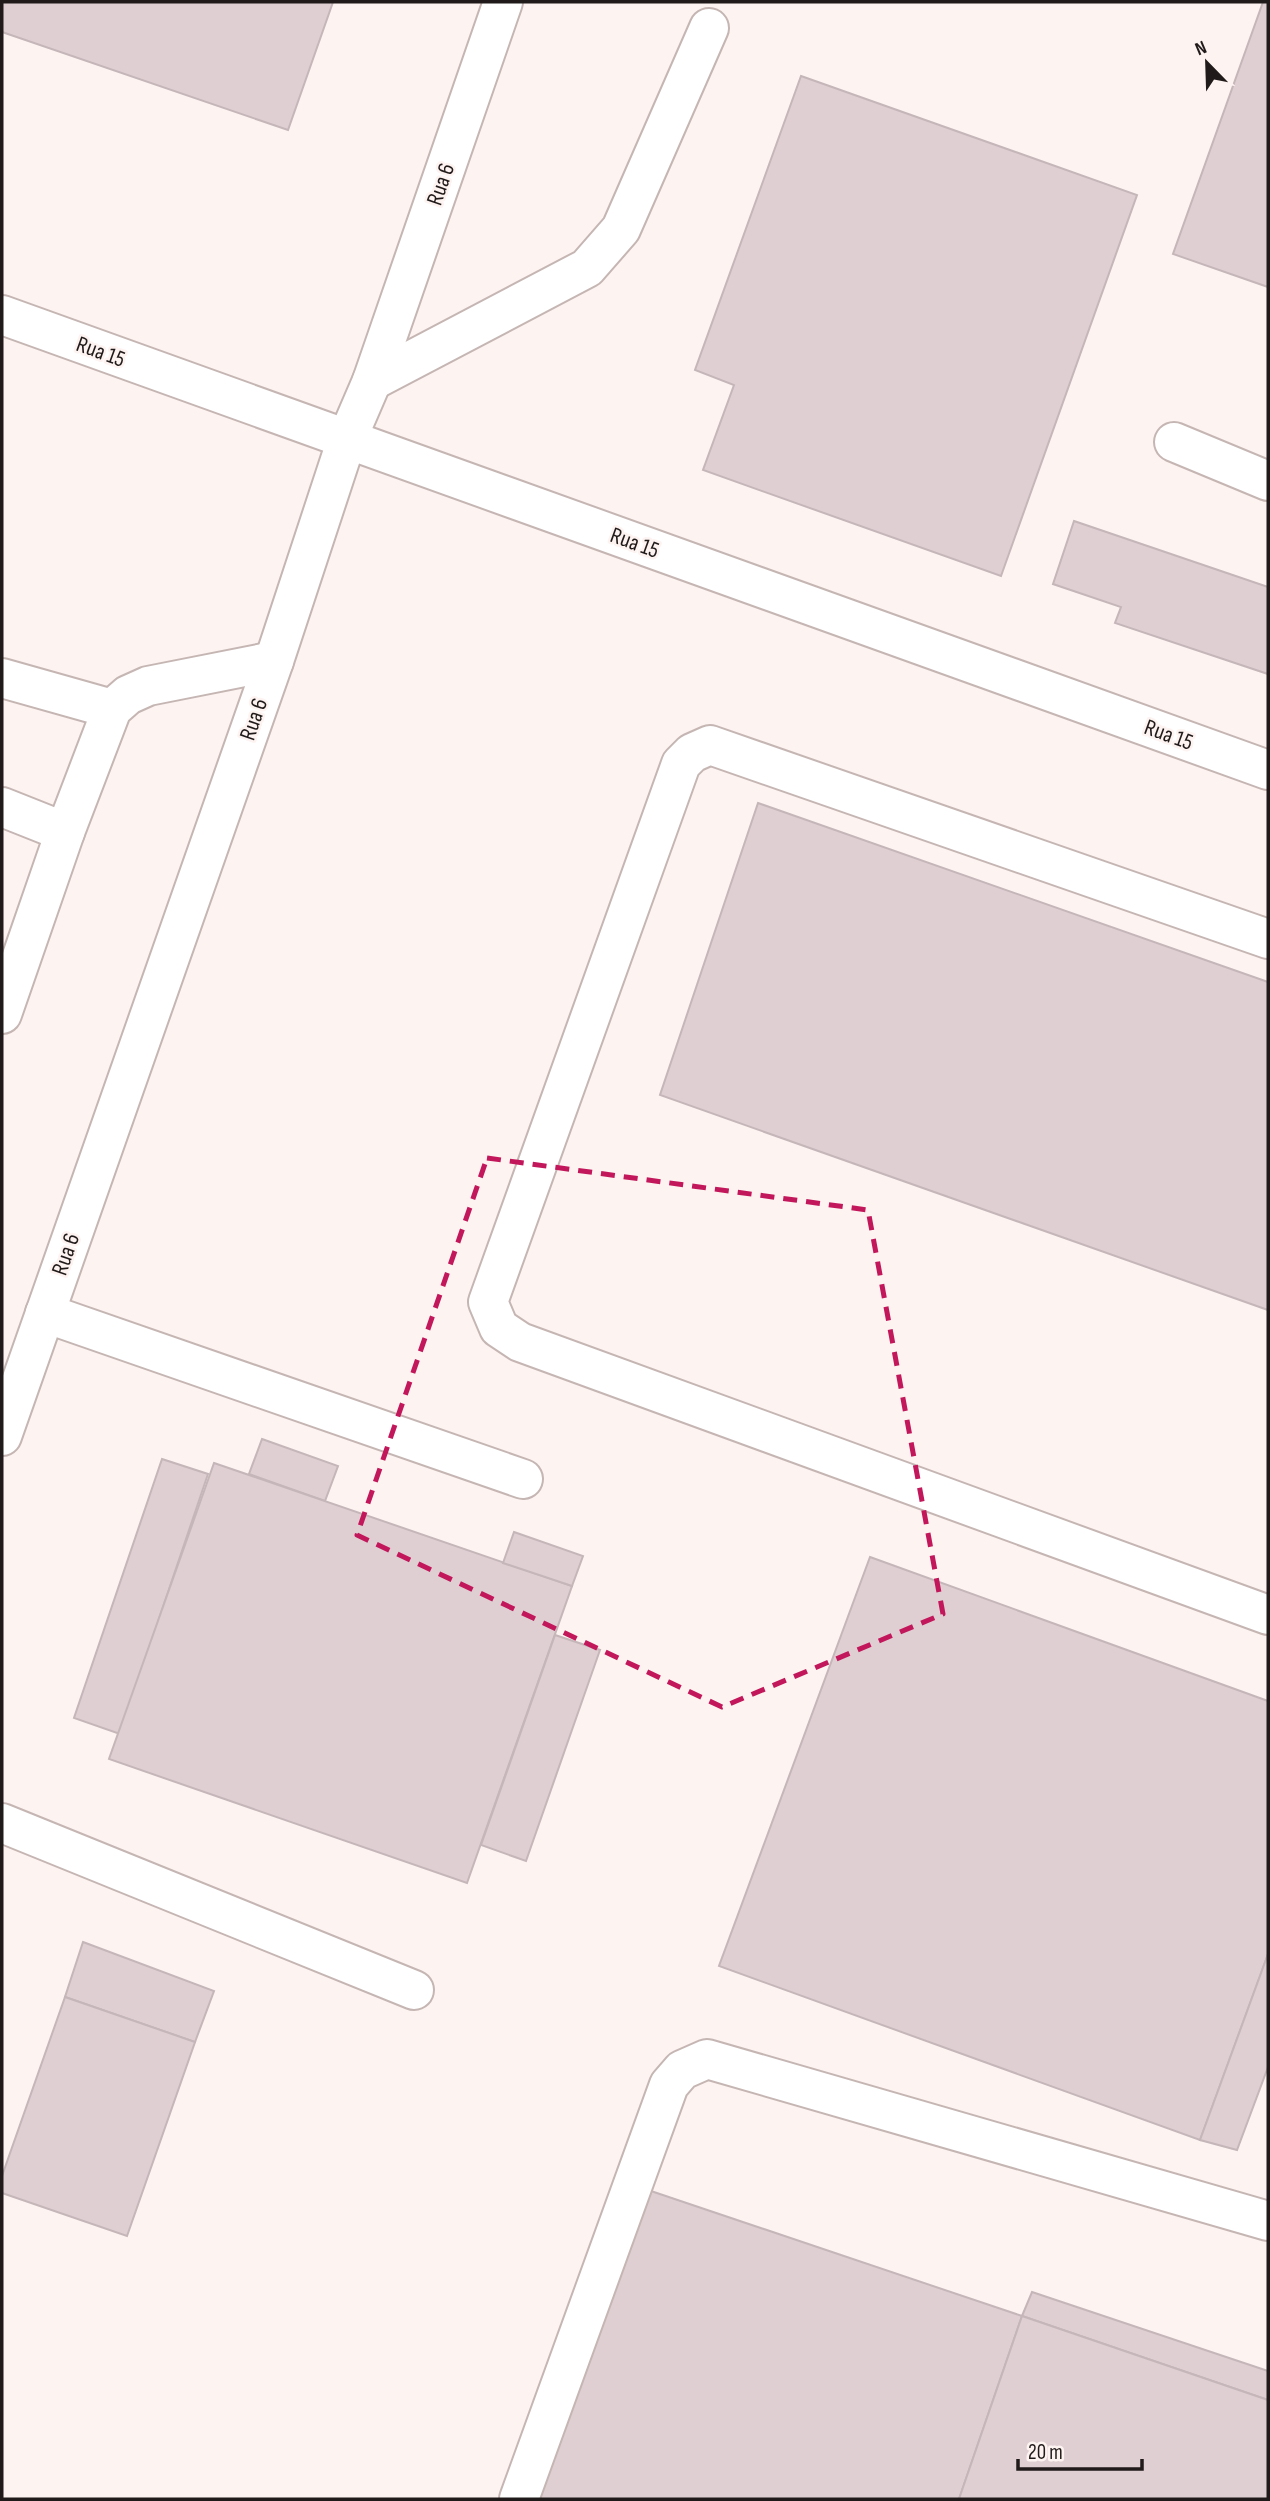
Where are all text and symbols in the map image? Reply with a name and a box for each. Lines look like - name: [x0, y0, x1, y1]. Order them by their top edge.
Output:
- north arrow: [1172, 28, 1242, 98]
- text: N: [1192, 36, 1210, 61]
- street label: Rua 6: [421, 160, 461, 209]
- street label: Rua 15: [72, 330, 129, 374]
- street label: Rua 15: [606, 521, 663, 565]
- street label: Rua 6: [234, 695, 274, 744]
- street label: Rua 15: [1140, 713, 1197, 757]
- street label: Rua 6: [46, 1230, 86, 1279]
- scale bar: [1018, 2428, 1142, 2472]
- text: 20 m: [1028, 2440, 1063, 2465]

